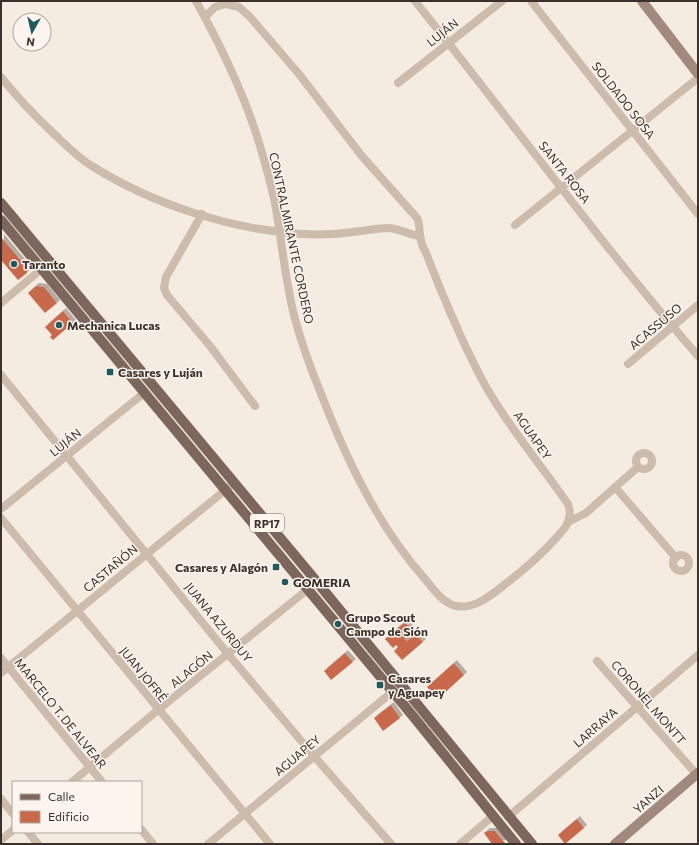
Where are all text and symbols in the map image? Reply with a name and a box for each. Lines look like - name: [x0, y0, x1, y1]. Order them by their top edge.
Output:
- north arrow: [12, 12, 52, 52]
- street label: LUJÁN: [423, 15, 461, 49]
- text: N: [26, 35, 36, 49]
- street label: SOLDADO SOSA: [590, 59, 658, 141]
- street label: SANTA ROSA: [537, 138, 593, 206]
- street label: CONTRALMIRANTE CORDERO: [267, 151, 317, 325]
- place label: Taranto: [22, 257, 66, 271]
- marker: Taranto: [9, 259, 19, 269]
- street label: ACASSUSO: [626, 300, 684, 352]
- place label: Mechanica Lucas: [67, 318, 161, 332]
- marker: Mechanica Lucas: [54, 320, 64, 330]
- place label: Casares y Luján: [118, 365, 203, 379]
- marker: Casares y Luján: [105, 367, 115, 377]
- street label: AGUAPEY: [511, 408, 555, 462]
- street label: LUJÁN: [46, 425, 84, 460]
- road number: RP17: [250, 514, 284, 532]
- street label: CASTAÑÓN: [80, 541, 140, 595]
- place label: Casares y Alagón: [175, 560, 268, 574]
- marker: Casares y Alagón: [271, 562, 281, 572]
- place label: GOMERIA: [293, 575, 351, 589]
- marker: GOMERIA: [280, 577, 290, 587]
- street label: JUANA AZURDUY: [182, 579, 256, 665]
- place label: Grupo Scout Campo de Sión: [346, 610, 428, 638]
- marker: Grupo Scout Campo de Sión: [333, 619, 343, 629]
- street label: JUAN JOFRÉ: [117, 644, 170, 705]
- street label: ALAGÓN: [167, 648, 215, 690]
- street label: MARCELO T. DE ALVEAR: [12, 655, 110, 771]
- street label: CORONEL MONTT: [609, 657, 689, 747]
- place label: Casares y Aguapey: [388, 671, 445, 699]
- marker: Casares y Aguapey: [375, 680, 385, 690]
- street label: LARRAYA: [570, 704, 620, 750]
- street label: AGUAPEY: [271, 732, 323, 778]
- legend: [12, 781, 142, 833]
- street label: YANZI: [630, 782, 666, 816]
- text: Calle: [48, 789, 75, 803]
- text: Edificio: [48, 809, 89, 823]

